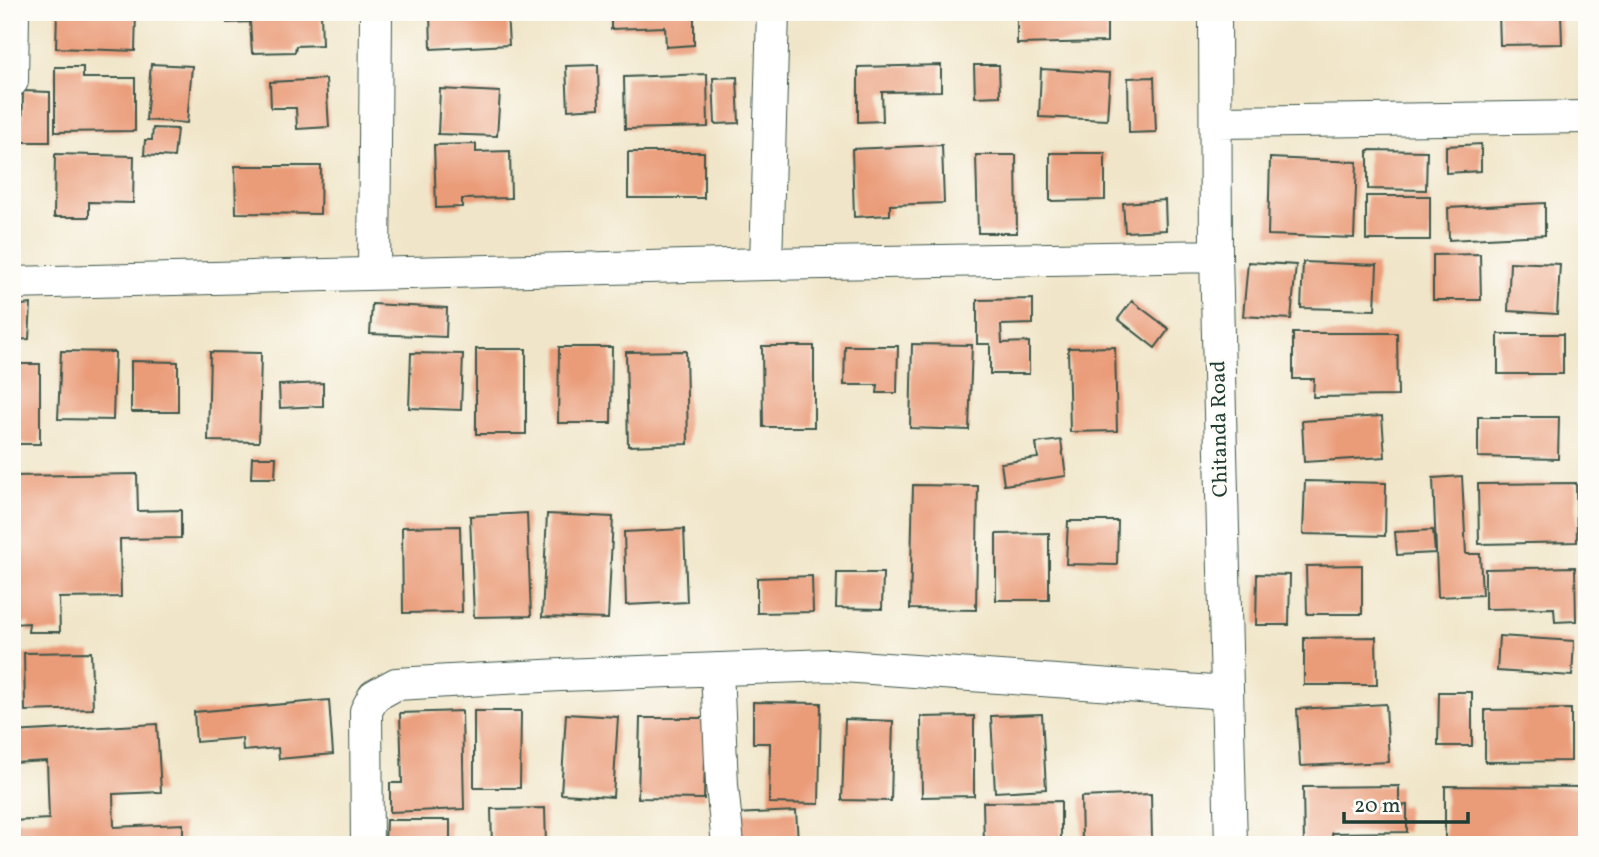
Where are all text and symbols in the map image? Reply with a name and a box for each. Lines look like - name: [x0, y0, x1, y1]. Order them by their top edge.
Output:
- street label: Chitanda Road: [1204, 360, 1236, 498]
- scale bar: [1344, 780, 1468, 824]
- text: 20 m: [1354, 792, 1400, 821]

